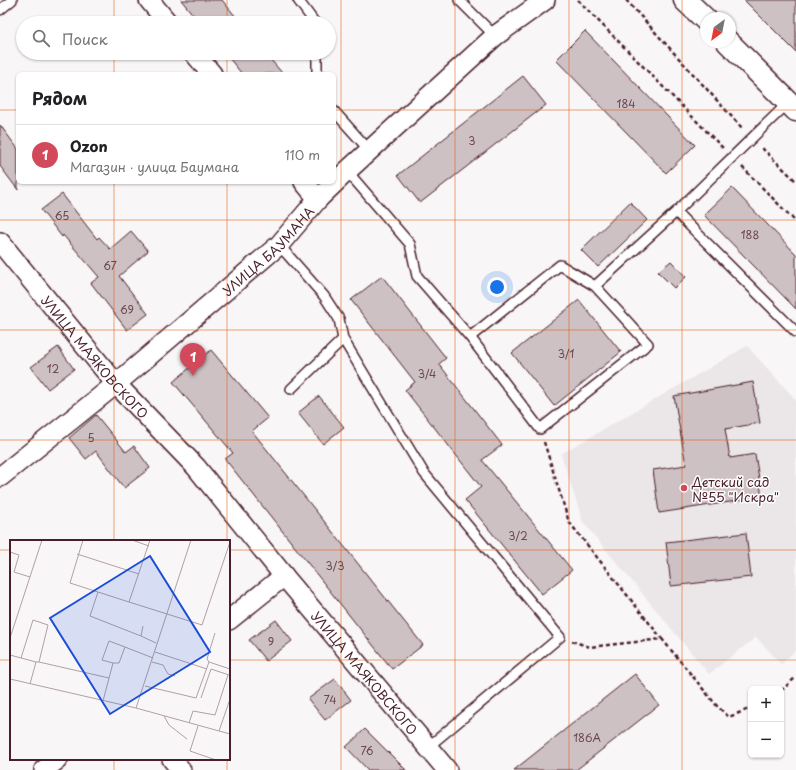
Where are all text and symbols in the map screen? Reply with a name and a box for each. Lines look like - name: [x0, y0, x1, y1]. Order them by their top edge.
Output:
- north arrow: [700, 12, 736, 48]
- search box: [16, 16, 336, 60]
- icon: search: [30, 27, 52, 49]
- text: Поиск: [62, 27, 108, 50]
- text: Рядом: [32, 85, 87, 111]
- house number: 184: [616, 95, 636, 112]
- house number: 3: [468, 132, 476, 149]
- text: Ozon: [70, 134, 108, 157]
- text: 1: [42, 145, 48, 164]
- text: 110 m: [285, 145, 320, 164]
- text: Магазин · улица Баумана: [70, 157, 239, 176]
- street label: УЛИЦА БАУМАНА: [218, 202, 318, 299]
- house number: 65: [55, 207, 69, 224]
- house number: 188: [741, 226, 759, 243]
- house number: 67: [103, 257, 117, 274]
- your location: [487, 277, 507, 297]
- street label: УЛИЦА МАЯКОВСКОГО: [37, 291, 153, 422]
- house number: 69: [120, 301, 134, 318]
- pin: 1: [180, 343, 206, 376]
- house number: 3/1: [558, 345, 574, 362]
- house number: 12: [47, 360, 60, 377]
- house number: 3/4: [418, 365, 436, 382]
- house number: 5: [87, 429, 95, 446]
- place label: Детский сад №55 "Искра": [691, 472, 779, 506]
- marker: Детский сад №55 "Искра": [679, 483, 689, 493]
- house number: 3/2: [508, 527, 528, 544]
- inset map: [10, 540, 230, 760]
- house number: 3/3: [325, 557, 345, 574]
- street label: УЛИЦА МАЯКОВСКОГО: [308, 607, 423, 738]
- house number: 9: [268, 633, 274, 650]
- map controls: [748, 686, 784, 758]
- button: +: [748, 686, 784, 722]
- house number: 74: [323, 691, 337, 708]
- button: −: [748, 722, 784, 758]
- house number: 186А: [573, 729, 601, 746]
- house number: 76: [360, 742, 374, 759]

